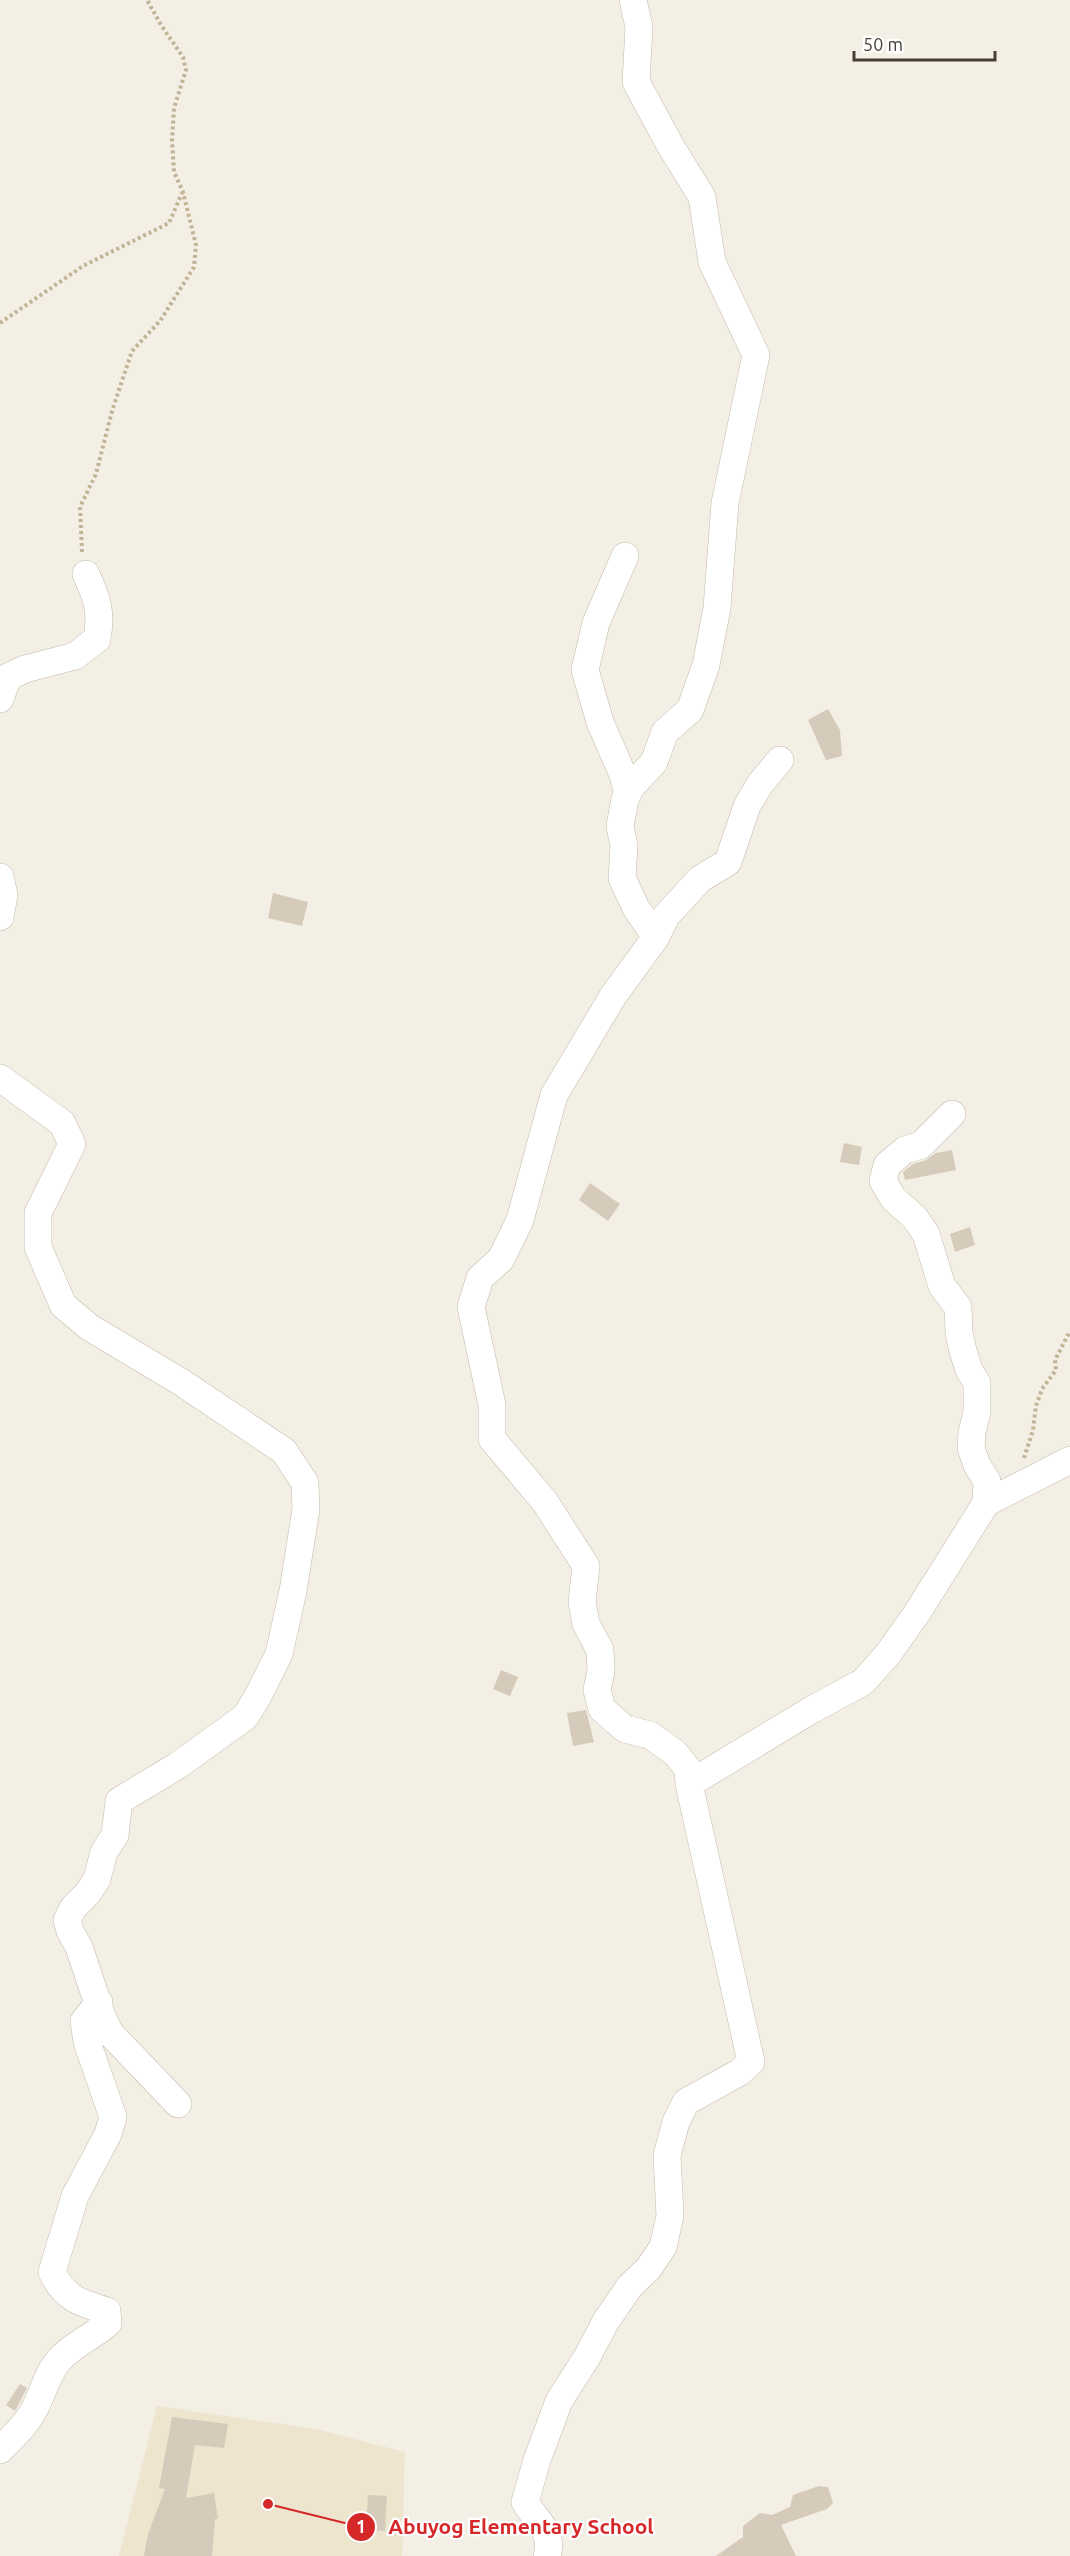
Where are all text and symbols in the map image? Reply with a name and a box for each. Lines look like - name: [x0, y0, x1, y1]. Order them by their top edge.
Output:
- scale bar: [854, 24, 995, 62]
- text: 50 m: [863, 34, 903, 54]
- callout: Abuyog Elementary School: [346, 2507, 666, 2546]
- text: Abuyog Elementary School: [388, 2514, 654, 2538]
- text: 1: [356, 2516, 366, 2536]

